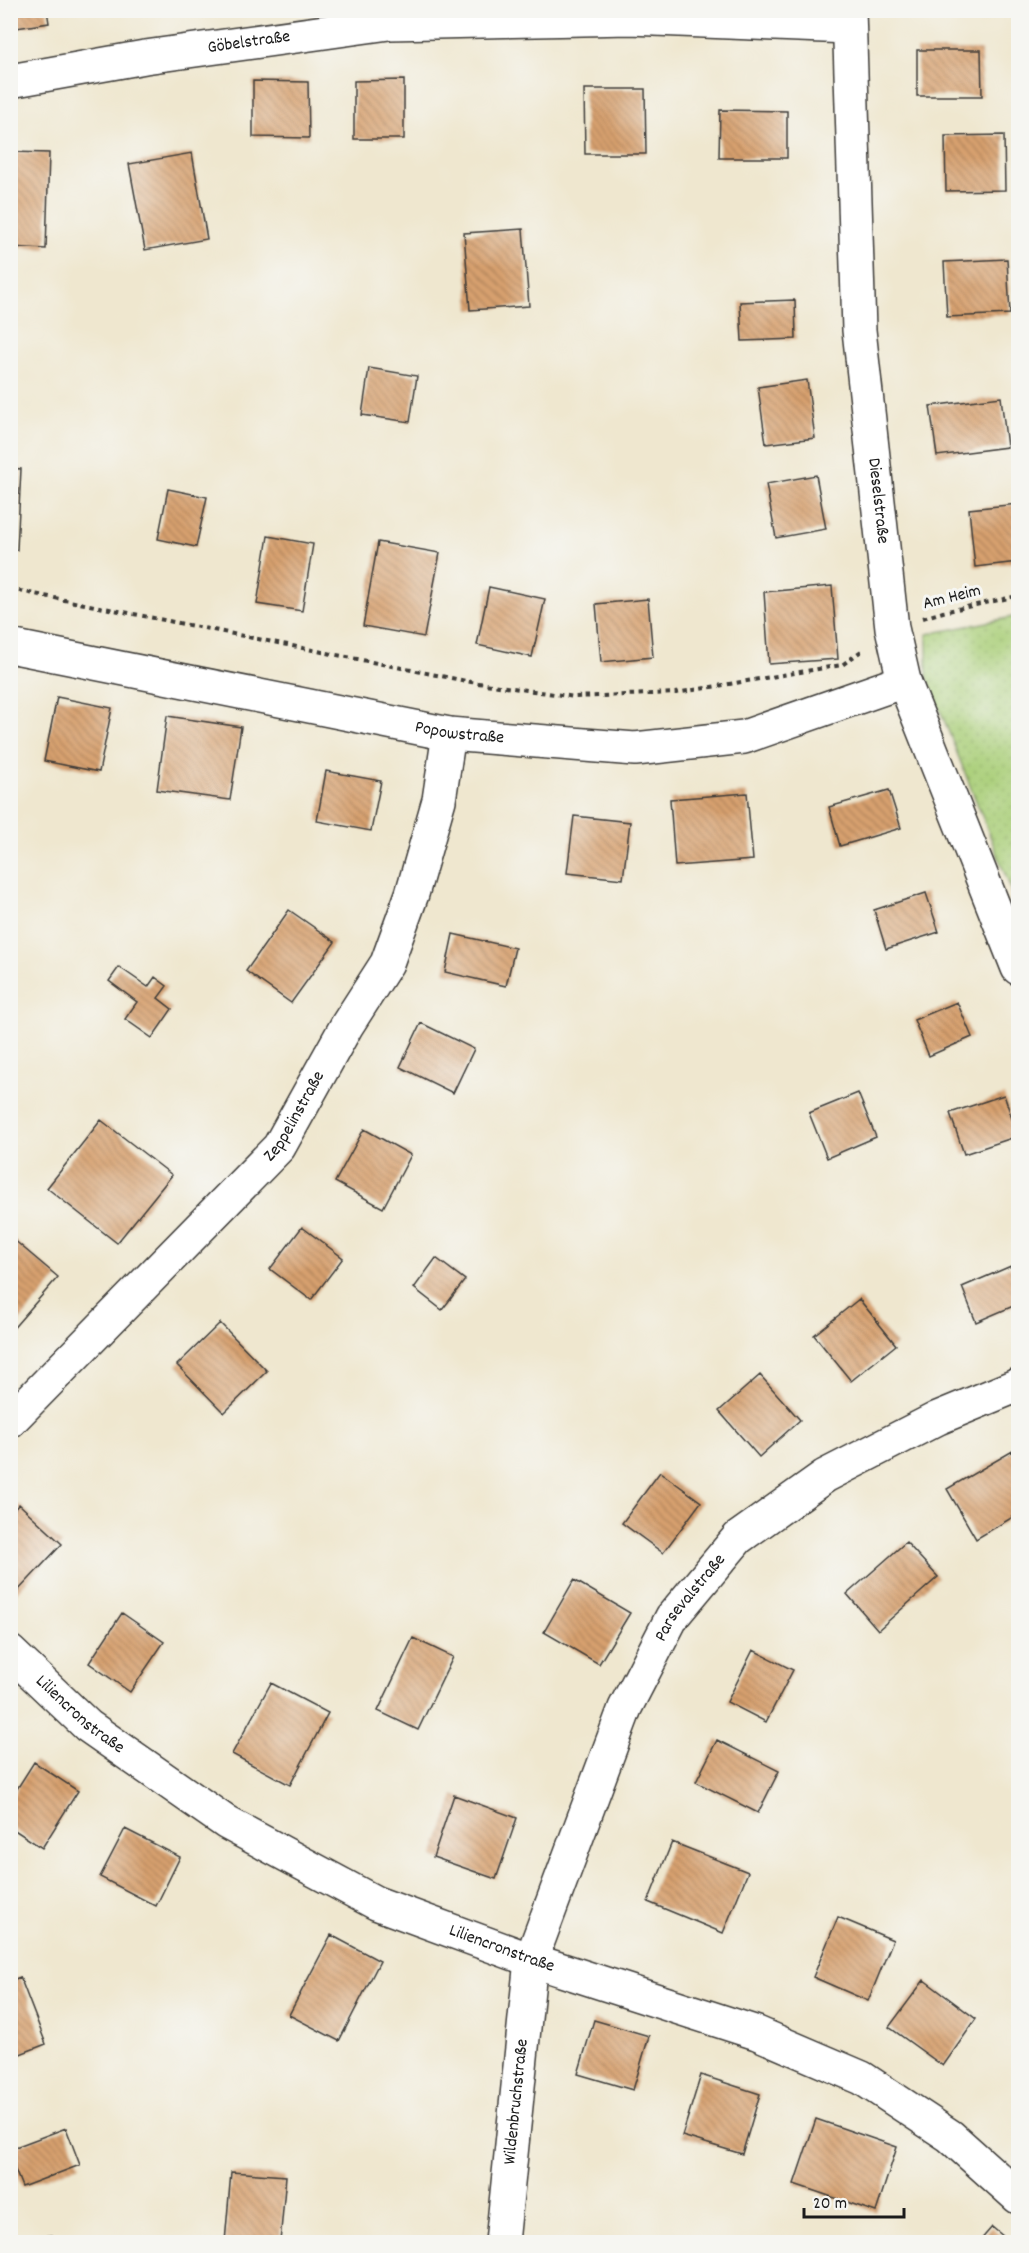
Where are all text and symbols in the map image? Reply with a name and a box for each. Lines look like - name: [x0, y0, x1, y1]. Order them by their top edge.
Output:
- street label: Göbelstraße: [206, 24, 292, 61]
- street label: Dieselstraße: [861, 457, 895, 545]
- street label: Am Heim: [920, 579, 984, 617]
- street label: Popowstraße: [412, 715, 505, 751]
- street label: Zeppelinstraße: [258, 1066, 331, 1168]
- street label: Parsevalstraße: [649, 1549, 732, 1646]
- street label: Liliencronstraße: [29, 1670, 130, 1760]
- street label: Liliencronstraße: [445, 1918, 558, 1979]
- street label: Wildenbruchstraße: [498, 2038, 535, 2166]
- scale bar: [804, 2181, 904, 2219]
- text: 20 m: [813, 2192, 847, 2217]

